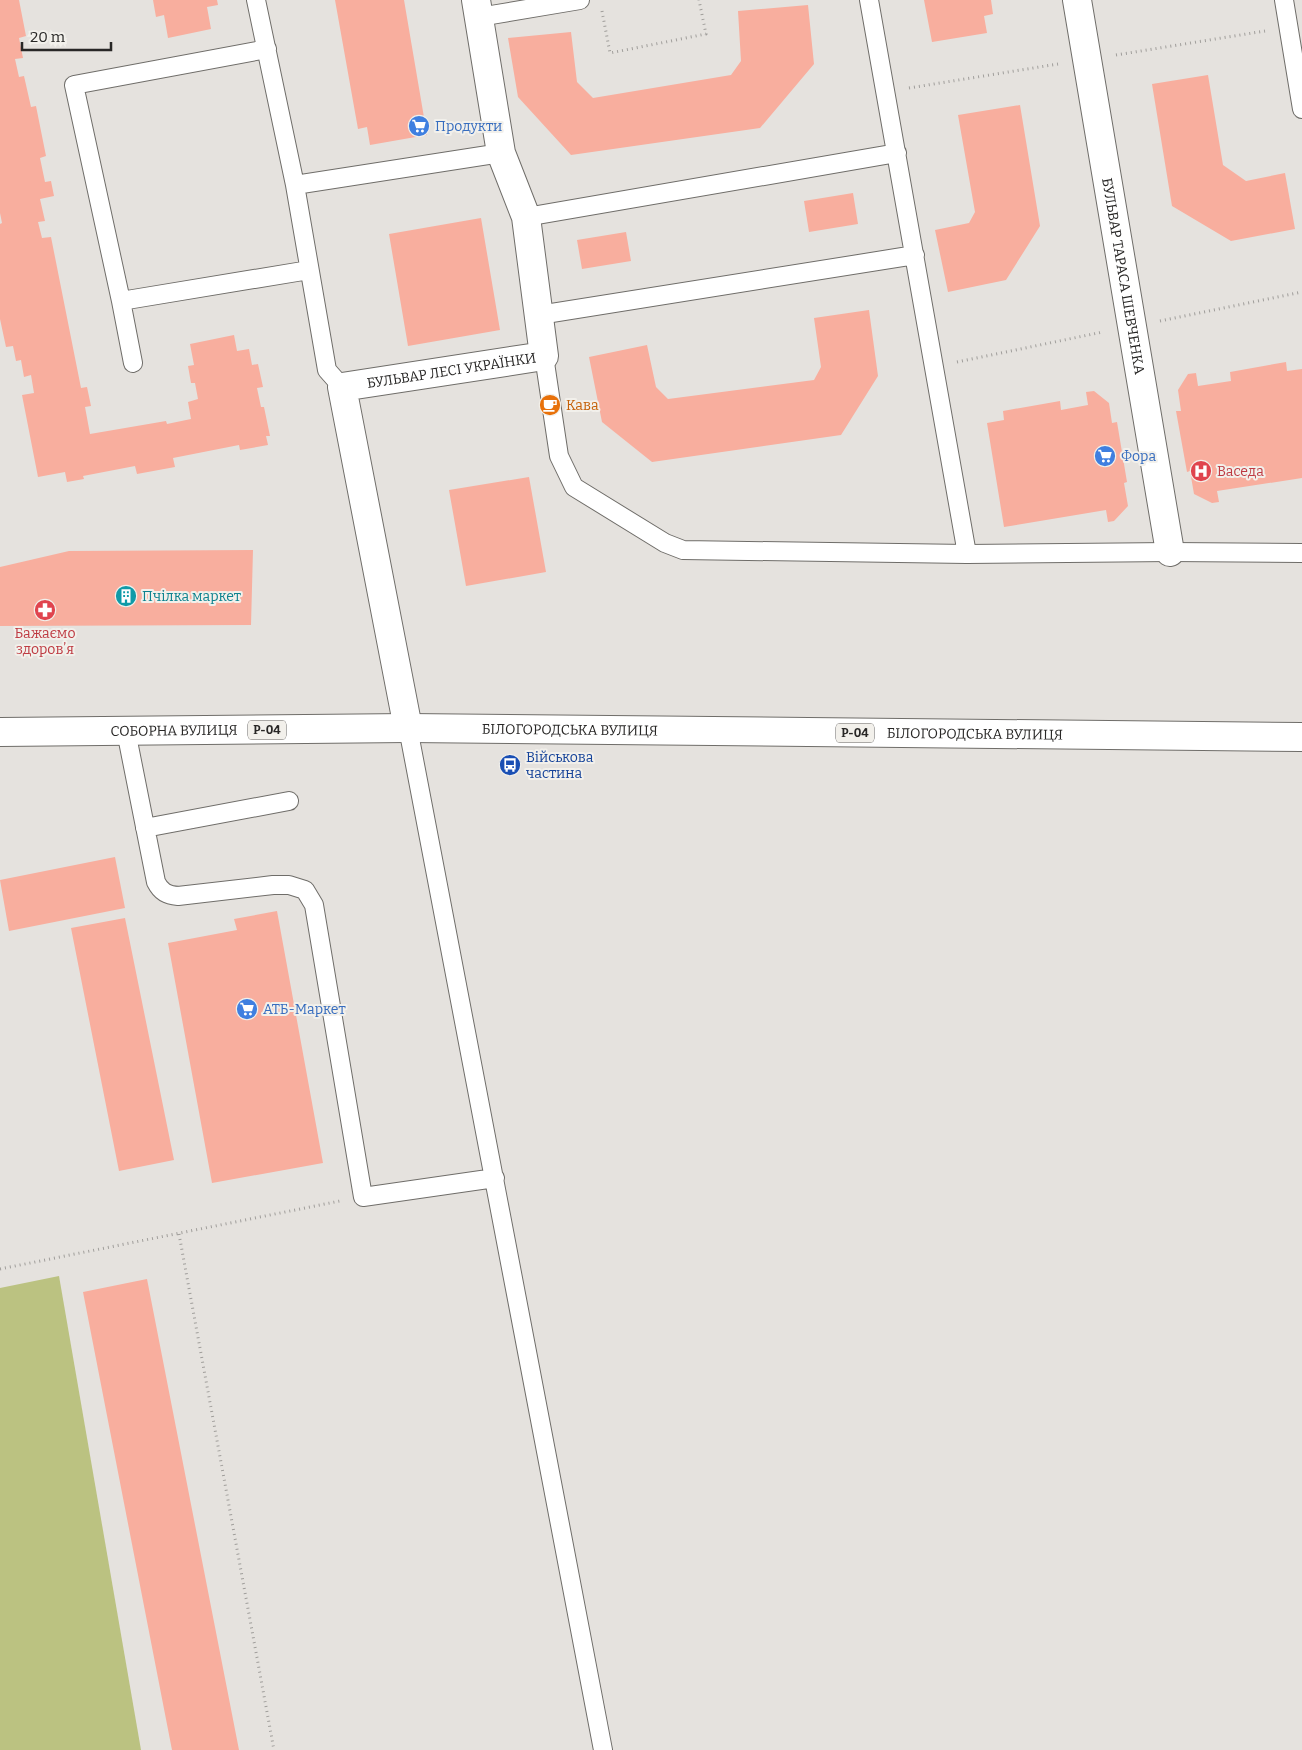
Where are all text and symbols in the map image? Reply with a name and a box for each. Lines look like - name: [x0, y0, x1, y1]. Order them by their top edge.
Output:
- scale bar: [22, 20, 111, 52]
- text: 20 m: [30, 28, 66, 46]
- supermarket icon: Продукти: [407, 114, 431, 138]
- place label: Продукти: [435, 118, 502, 135]
- street label: БУЛЬВАР ТАРАСА ШЕВЧЕНКА: [1099, 177, 1148, 376]
- street label: БУЛЬВАР ЛЕСІ УКРАЇНКИ: [366, 349, 537, 392]
- cafe icon: Кава: [538, 393, 562, 417]
- place label: Кава: [566, 397, 599, 414]
- supermarket icon: Фора: [1093, 444, 1117, 468]
- place label: Фора: [1121, 448, 1156, 465]
- hospital icon: Васеда: [1189, 459, 1213, 483]
- place label: Васеда: [1217, 463, 1264, 480]
- building icon: Пчілка маркет: [114, 584, 138, 608]
- place label: Пчілка маркет: [142, 588, 241, 605]
- pharmacy icon: Бажаємо здоровʼя: [33, 598, 57, 622]
- place label: Бажаємо здоровʼя: [15, 625, 75, 658]
- road number: Р-04: [248, 720, 286, 740]
- street label: БІЛОГОРОДСЬКА ВУЛИЦЯ: [482, 720, 658, 739]
- street label: СОБОРНА ВУЛИЦЯ: [110, 721, 238, 739]
- road number: Р-04: [836, 724, 874, 742]
- street label: БІЛОГОРОДСЬКА ВУЛИЦЯ: [887, 724, 1063, 743]
- place label: Військова частина: [525, 749, 594, 782]
- bus stop icon: Військова частина: [498, 753, 522, 777]
- supermarket icon: АТБ-Маркет: [235, 997, 259, 1021]
- place label: АТБ-Маркет: [263, 1001, 346, 1018]

